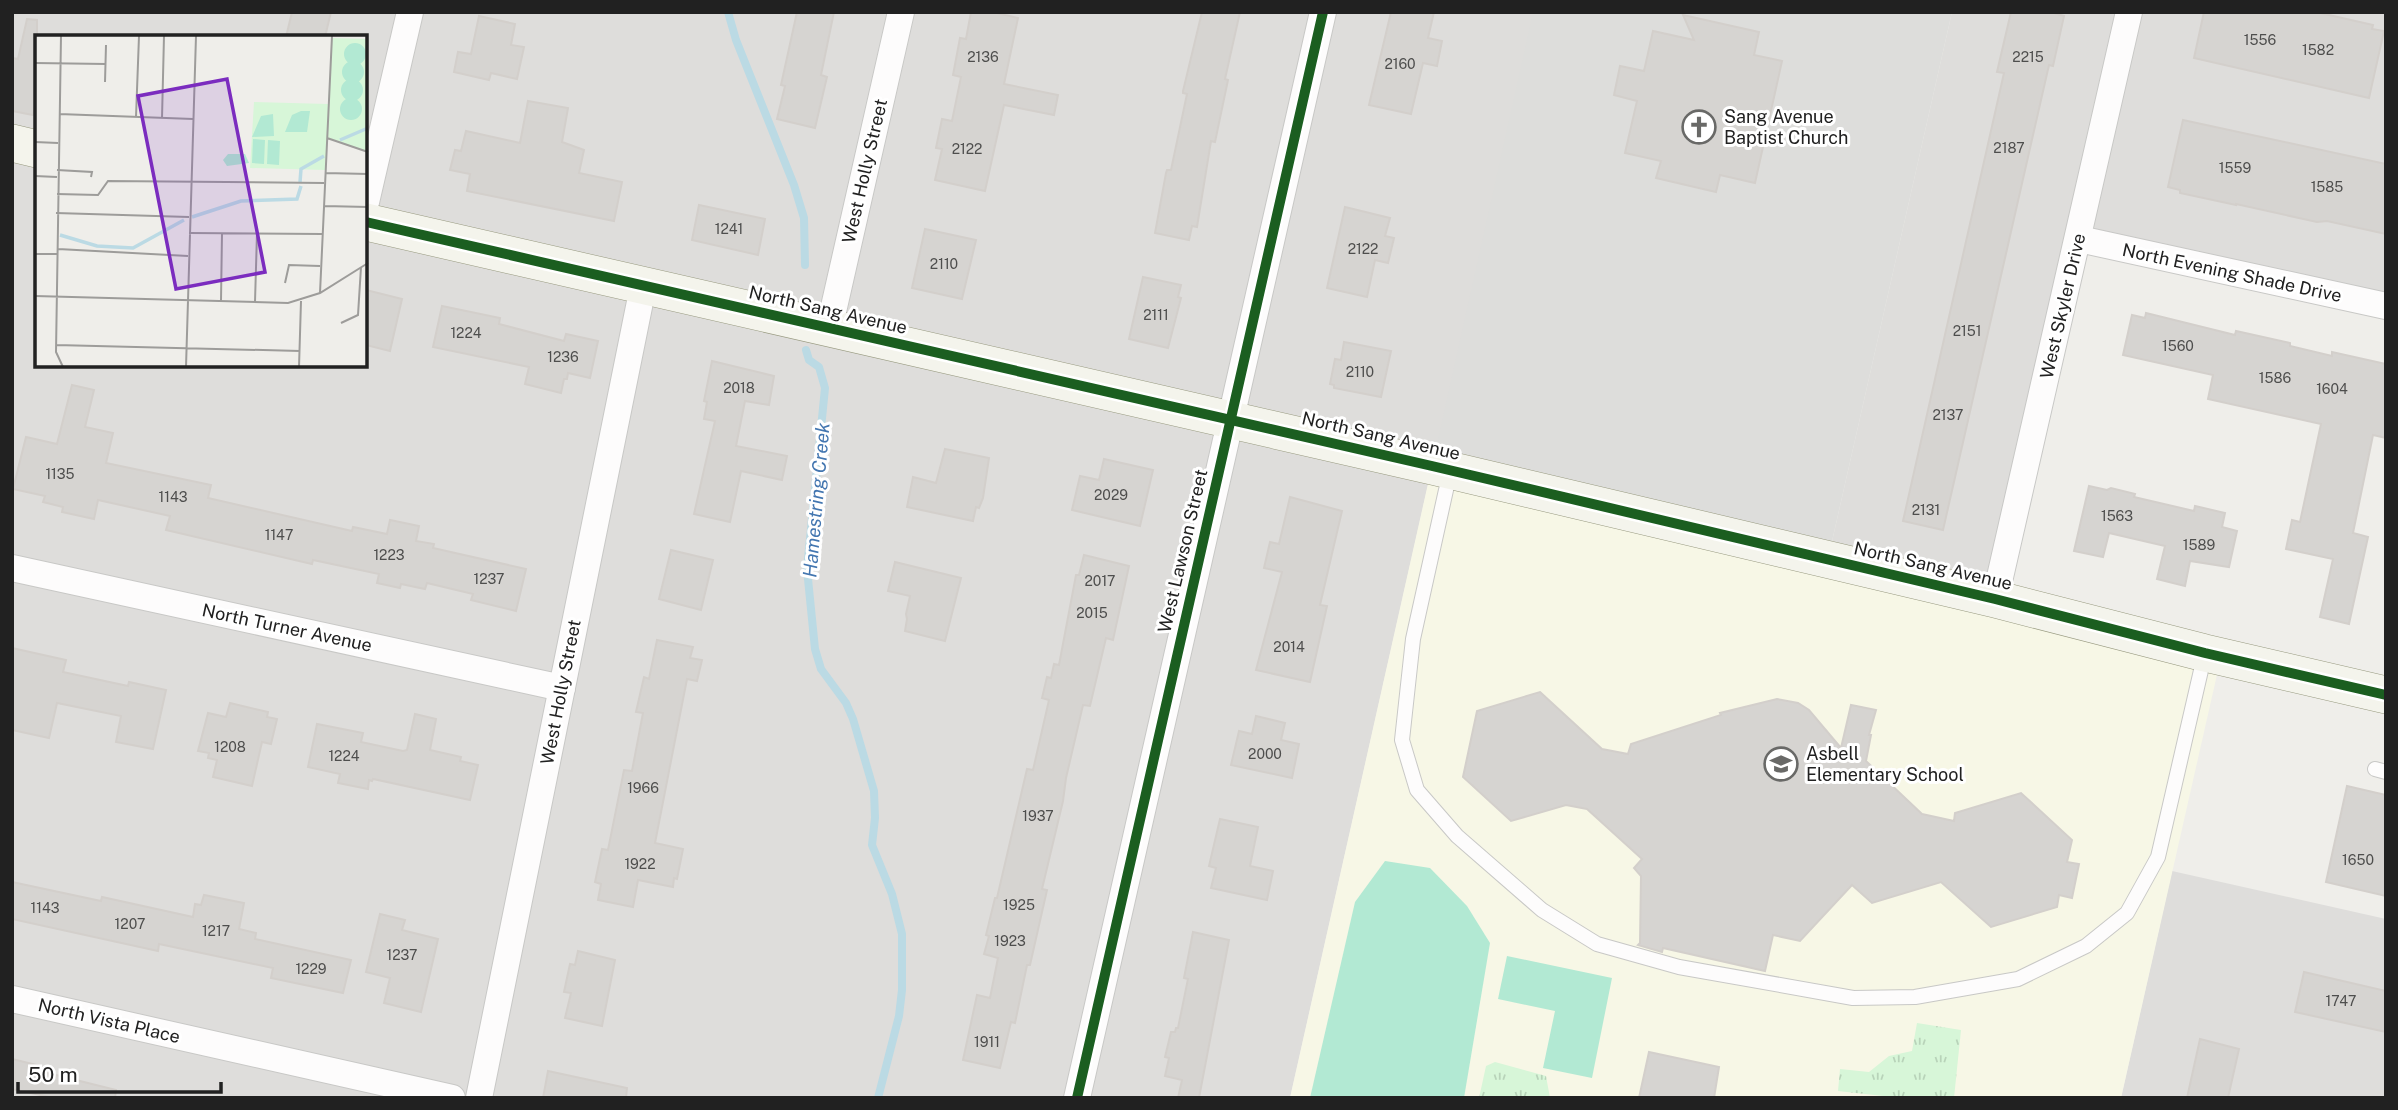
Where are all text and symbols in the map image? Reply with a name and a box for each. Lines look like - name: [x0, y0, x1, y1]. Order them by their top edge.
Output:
- house number: 1556: [2244, 32, 2276, 48]
- inset map: [35, 35, 368, 368]
- house number: 1582: [2302, 42, 2334, 58]
- house number: 2136: [967, 49, 999, 65]
- house number: 2215: [2012, 49, 2044, 65]
- house number: 2160: [1384, 56, 1416, 72]
- street label: West Holly Street: [838, 97, 891, 245]
- place label: Sang Avenue Baptist Church: [1724, 106, 1848, 148]
- church icon: Sang Avenue Baptist Church: [1680, 108, 1718, 146]
- house number: 2187: [1993, 140, 2025, 156]
- house number: 2122: [952, 141, 982, 157]
- house number: 1559: [2219, 160, 2251, 176]
- house number: 1585: [2311, 179, 2343, 195]
- house number: 1241: [715, 221, 743, 237]
- street label: West Skyler Drive: [2036, 231, 2089, 381]
- street label: North Evening Shade Drive: [2121, 239, 2344, 306]
- house number: 2122: [1348, 241, 1378, 257]
- house number: 2110: [930, 256, 958, 272]
- street label: North Sang Avenue: [747, 281, 909, 338]
- house number: 2111: [1143, 307, 1169, 323]
- house number: 2151: [1953, 323, 1981, 339]
- house number: 1224: [450, 325, 482, 341]
- house number: 1560: [2162, 338, 2194, 354]
- house number: 1236: [547, 349, 579, 365]
- house number: 2110: [1346, 364, 1374, 380]
- house number: 1586: [2259, 370, 2291, 386]
- house number: 2018: [723, 380, 755, 396]
- house number: 1604: [2316, 381, 2348, 397]
- street label: North Sang Avenue: [1300, 407, 1462, 464]
- house number: 2137: [1932, 407, 1964, 423]
- water label: Hamestring Creek: [798, 421, 834, 578]
- house number: 1135: [45, 466, 75, 482]
- street label: West Lawson Street: [1153, 467, 1212, 635]
- house number: 2029: [1094, 487, 1128, 503]
- house number: 1143: [158, 489, 188, 505]
- house number: 2131: [1912, 502, 1940, 518]
- house number: 1563: [2101, 508, 2133, 524]
- house number: 1147: [265, 527, 293, 543]
- street label: North Sang Avenue: [1852, 537, 2014, 594]
- house number: 1589: [2183, 537, 2215, 553]
- house number: 1223: [373, 547, 405, 563]
- house number: 1237: [473, 571, 505, 587]
- house number: 2017: [1084, 573, 1116, 589]
- street label: North Turner Avenue: [200, 599, 374, 656]
- house number: 2015: [1076, 605, 1108, 621]
- street label: West Holly Street: [536, 618, 585, 766]
- house number: 2014: [1273, 639, 1305, 655]
- house number: 1208: [214, 739, 246, 755]
- place label: Asbell Elementary School: [1806, 743, 1964, 785]
- school or university icon: Asbell Elementary School: [1762, 745, 1800, 783]
- house number: 2000: [1248, 746, 1282, 762]
- house number: 1224: [328, 748, 360, 764]
- house number: 1966: [627, 780, 659, 796]
- house number: 1937: [1022, 808, 1054, 824]
- house number: 1650: [2342, 852, 2374, 868]
- house number: 1922: [624, 856, 656, 872]
- house number: 1925: [1003, 897, 1035, 913]
- house number: 1143: [30, 900, 60, 916]
- house number: 1207: [115, 916, 145, 932]
- house number: 1217: [202, 923, 230, 939]
- house number: 1923: [994, 933, 1026, 949]
- house number: 1237: [386, 947, 418, 963]
- house number: 1229: [295, 961, 327, 977]
- house number: 1747: [2326, 993, 2356, 1009]
- street label: North Vista Place: [36, 994, 182, 1047]
- house number: 1911: [974, 1034, 1000, 1050]
- scale bar: [18, 1050, 220, 1094]
- text: 50 m: [28, 1062, 78, 1087]

